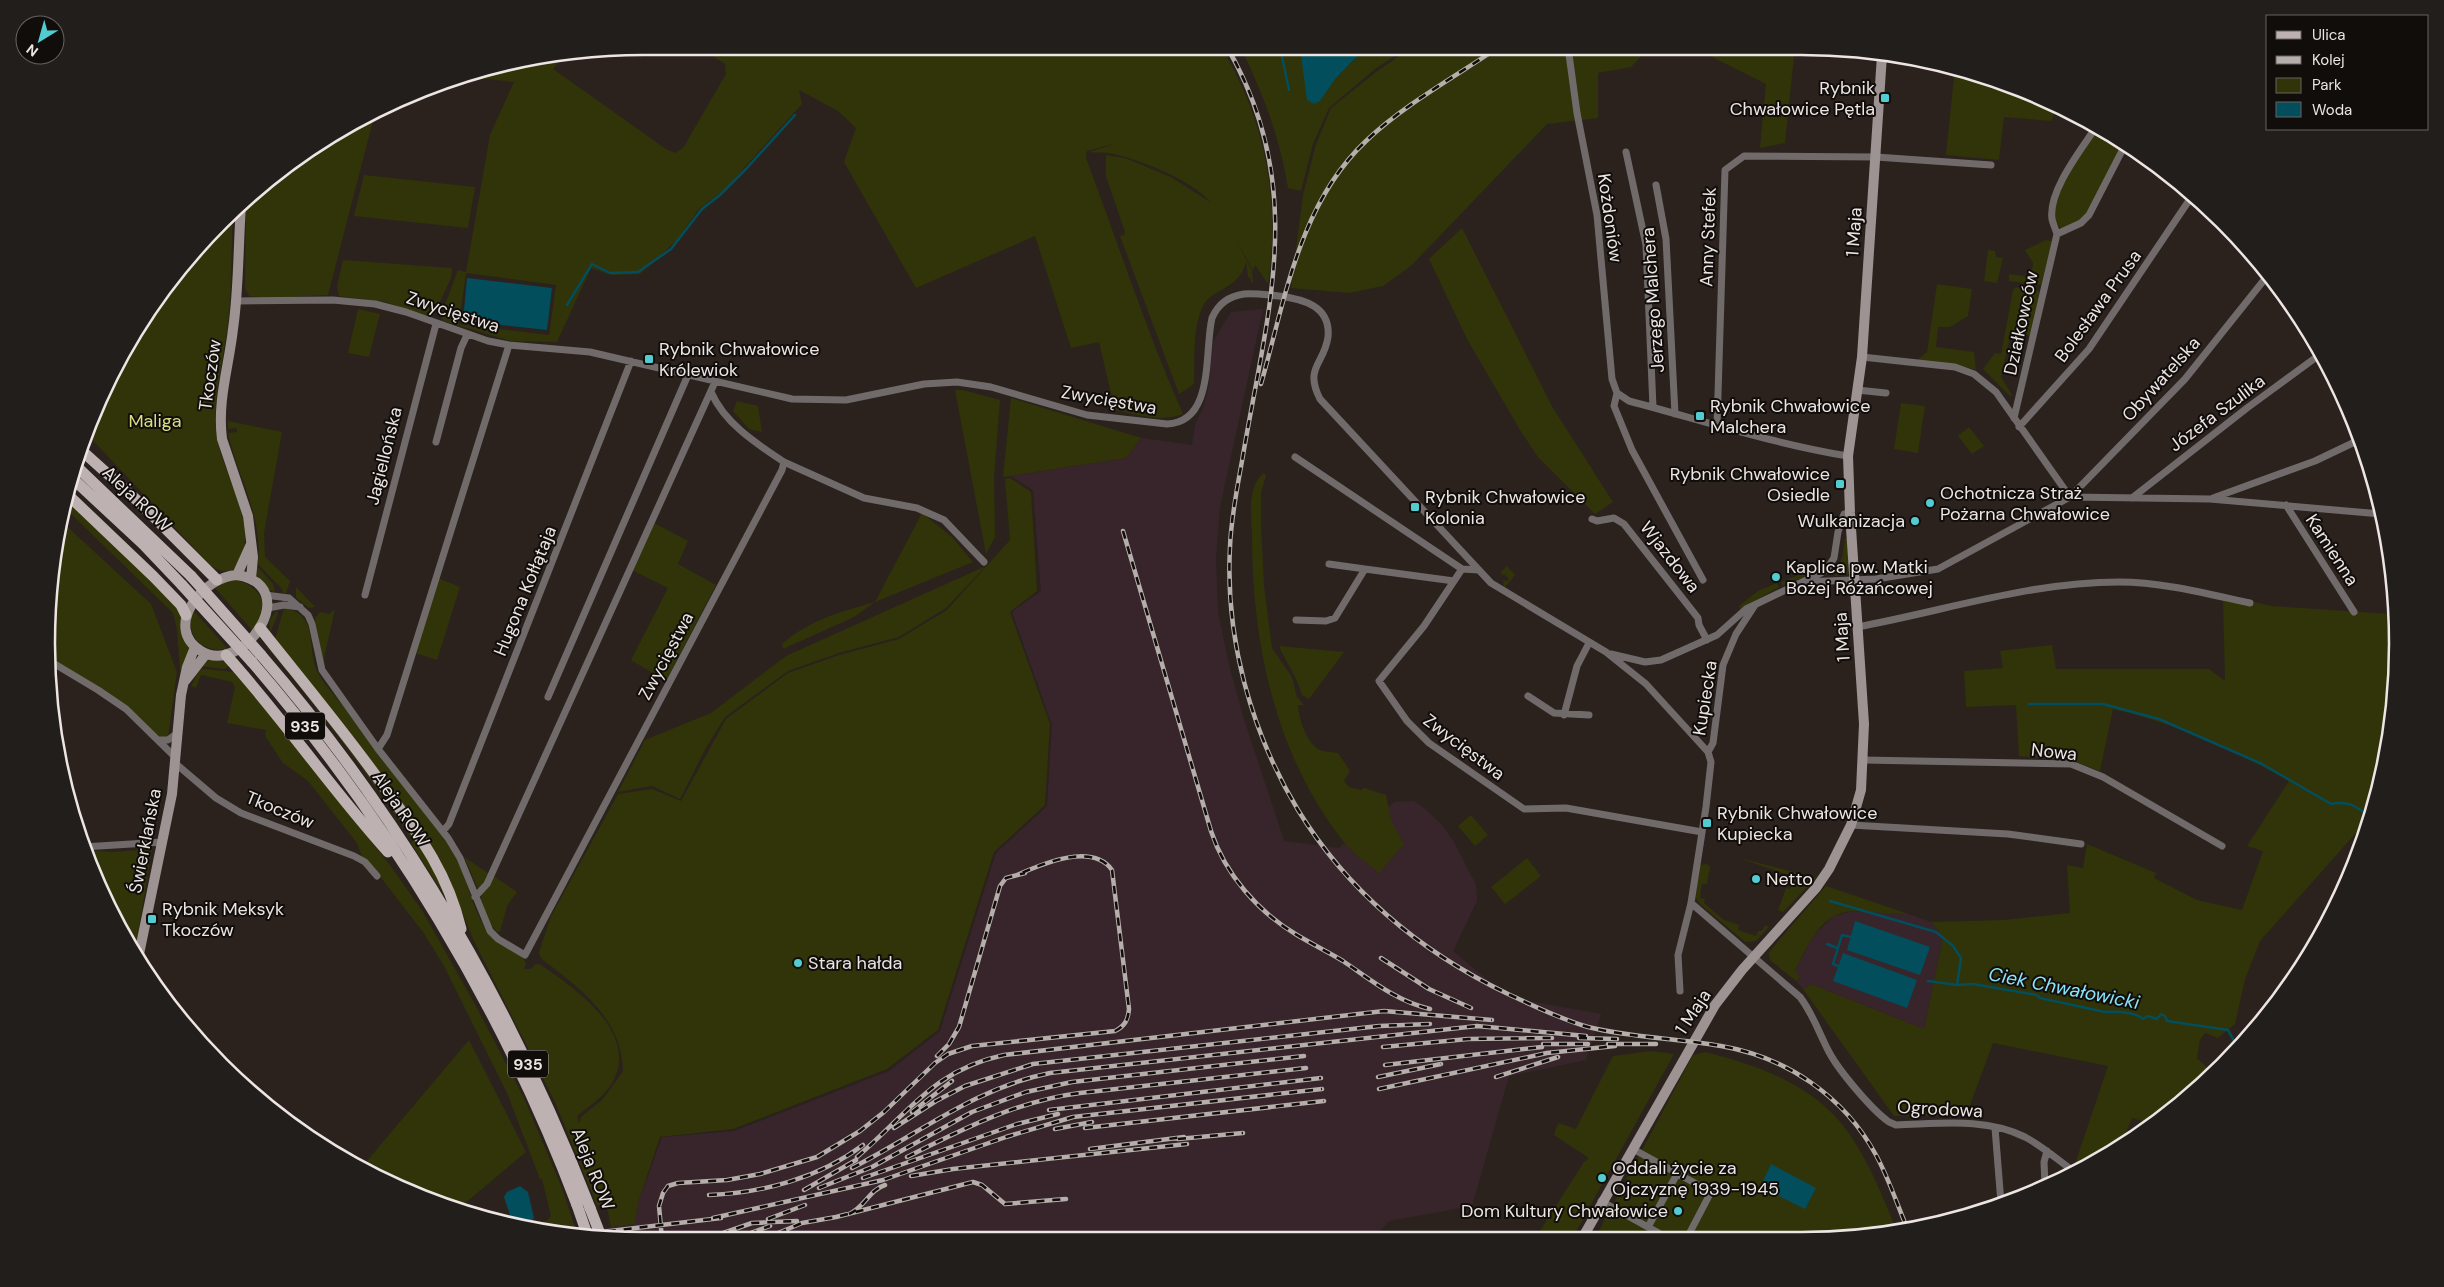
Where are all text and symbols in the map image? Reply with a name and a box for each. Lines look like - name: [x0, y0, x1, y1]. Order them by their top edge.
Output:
- north arrow: [15, 15, 65, 65]
- legend: [2266, 15, 2429, 130]
- text: Ulica: [2312, 25, 2346, 45]
- text: N: [23, 40, 42, 61]
- text: Kolej: [2312, 50, 2345, 70]
- text: Park: [2312, 75, 2342, 95]
- place label: Rybnik Chwałowice Pętla: [1730, 76, 1875, 121]
- marker: Rybnik Chwałowice Pętla: [1879, 92, 1891, 104]
- text: Woda: [2312, 100, 2352, 120]
- street label: Kożdoniów: [1592, 172, 1628, 264]
- street label: Anny Stefek: [1694, 187, 1722, 287]
- street label: 1 Maja: [1840, 206, 1868, 258]
- street label: Jerzego Malchera: [1636, 226, 1670, 374]
- street label: Bolesława Prusa: [2049, 245, 2147, 367]
- street label: Działkowców: [1998, 269, 2044, 377]
- street label: Zwycięstwa: [403, 286, 503, 338]
- street label: Obywatelska: [2117, 331, 2205, 427]
- place label: Rybnik Chwałowice Królewiok: [659, 337, 819, 382]
- street label: Tkoczów: [193, 338, 227, 412]
- marker: Rybnik Chwałowice Królewiok: [643, 353, 655, 365]
- street label: Józefa Szulika: [2164, 369, 2270, 457]
- street label: Zwycięstwa: [1059, 380, 1159, 420]
- place label: Rybnik Chwałowice Malchera: [1710, 394, 1870, 439]
- street label: Jagiellońska: [360, 404, 408, 508]
- park label: Maliga: [128, 409, 182, 433]
- marker: Rybnik Chwałowice Malchera: [1694, 410, 1706, 422]
- street label: Aleja ROW: [97, 461, 177, 537]
- place label: Rybnik Chwałowice Osiedle: [1670, 462, 1830, 507]
- marker: Rybnik Chwałowice Osiedle: [1834, 478, 1846, 490]
- place label: Ochotnicza Straż Pożarna Chwałowice: [1940, 481, 2110, 526]
- place label: Rybnik Chwałowice Kolonia: [1425, 485, 1585, 530]
- marker: Ochotnicza Straż Pożarna Chwałowice: [1924, 497, 1936, 509]
- marker: Rybnik Chwałowice Kolonia: [1409, 501, 1421, 513]
- place label: Wulkanizacja: [1798, 509, 1905, 533]
- street label: Kamienna: [2300, 510, 2364, 590]
- marker: Wulkanizacja: [1909, 515, 1921, 527]
- street label: Wjazdowa: [1634, 516, 1706, 598]
- street label: Hugona Kołłątaja: [488, 523, 562, 659]
- place label: Kaplica pw. Matki Bożej Różańcowej: [1786, 555, 1933, 600]
- marker: Kaplica pw. Matki Bożej Różańcowej: [1770, 571, 1782, 583]
- street label: Zwycięstwa: [633, 608, 699, 704]
- street label: 1 Maja: [1828, 611, 1856, 663]
- street label: Kupiecka: [1687, 659, 1723, 737]
- street label: Zwycięstwa: [1418, 708, 1510, 786]
- road number: 935: [285, 712, 325, 739]
- street label: Nowa: [2030, 738, 2078, 766]
- street label: Aleja ROW: [367, 766, 435, 852]
- street label: Tkoczów: [242, 785, 318, 835]
- street label: Świerklańska: [123, 786, 167, 896]
- place label: Rybnik Chwałowice Kupiecka: [1717, 801, 1877, 846]
- marker: Rybnik Chwałowice Kupiecka: [1701, 817, 1713, 829]
- place label: Netto: [1766, 867, 1813, 891]
- marker: Netto: [1750, 873, 1762, 885]
- place label: Rybnik Meksyk Tkoczów: [162, 897, 284, 942]
- marker: Rybnik Meksyk Tkoczów: [146, 913, 158, 925]
- place label: Stara hałda: [808, 951, 902, 975]
- marker: Stara hałda: [792, 957, 804, 969]
- water label: Ciek Chwałowicki: [1986, 961, 2142, 1015]
- street label: 1 Maja: [1669, 985, 1717, 1039]
- road number: 935: [508, 1050, 548, 1078]
- street label: Ogrodowa: [1897, 1095, 1983, 1123]
- street label: Aleja ROW: [566, 1124, 620, 1214]
- place label: Oddali życie za Ojczyznę 1939-1945: [1612, 1156, 1779, 1201]
- marker: Oddali życie za Ojczyznę 1939-1945: [1596, 1172, 1608, 1184]
- place label: Dom Kultury Chwałowice: [1461, 1199, 1668, 1223]
- marker: Dom Kultury Chwałowice: [1672, 1205, 1684, 1217]

